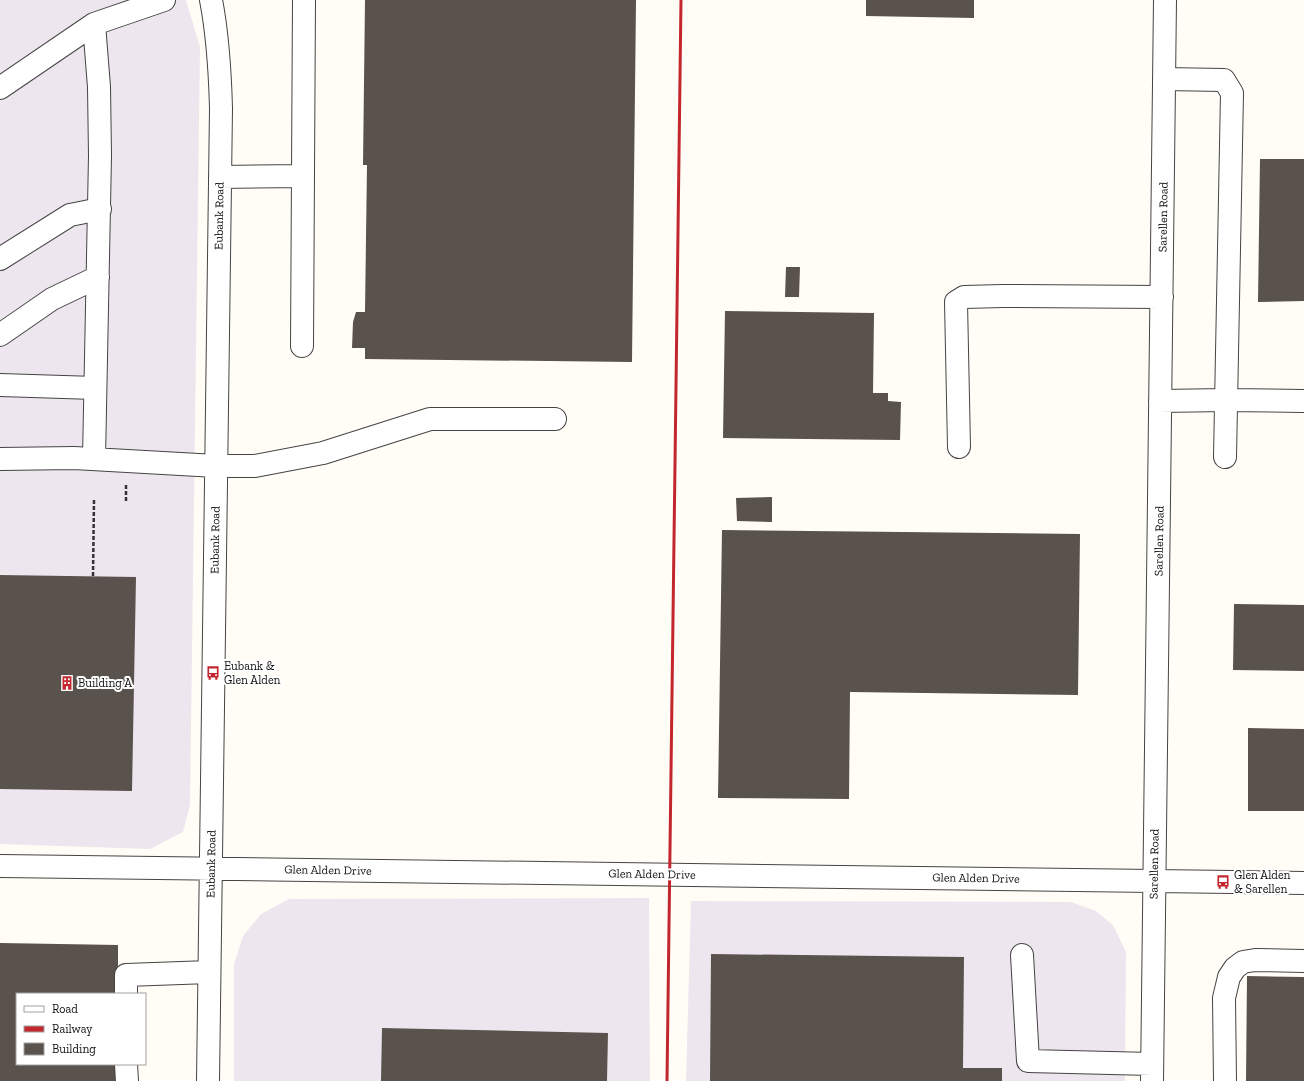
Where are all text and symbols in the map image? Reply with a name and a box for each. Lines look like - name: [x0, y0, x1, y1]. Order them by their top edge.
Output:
- street label: Sarellen Road: [1155, 181, 1171, 252]
- street label: Eubank Road: [211, 182, 227, 250]
- street label: Sarellen Road: [1151, 505, 1167, 576]
- street label: Eubank Road: [207, 506, 223, 574]
- place label: Eubank & Glen Alden: [224, 659, 281, 687]
- bus stop icon: Eubank & Glen Alden: [205, 665, 221, 681]
- building icon: Building A: [59, 675, 75, 691]
- place label: Building A: [78, 676, 132, 690]
- street label: Sarellen Road: [1146, 828, 1162, 899]
- street label: Eubank Road: [203, 830, 219, 898]
- street label: Glen Alden Drive: [284, 862, 372, 878]
- street label: Glen Alden Drive: [608, 866, 696, 882]
- place label: Glen Alden & Sarellen: [1234, 868, 1291, 896]
- street label: Glen Alden Drive: [932, 870, 1020, 886]
- bus stop icon: Glen Alden & Sarellen: [1215, 874, 1231, 890]
- legend: [16, 993, 146, 1065]
- text: Road: [52, 1002, 78, 1016]
- text: Railway: [52, 1022, 93, 1036]
- text: Building: [52, 1042, 96, 1056]

